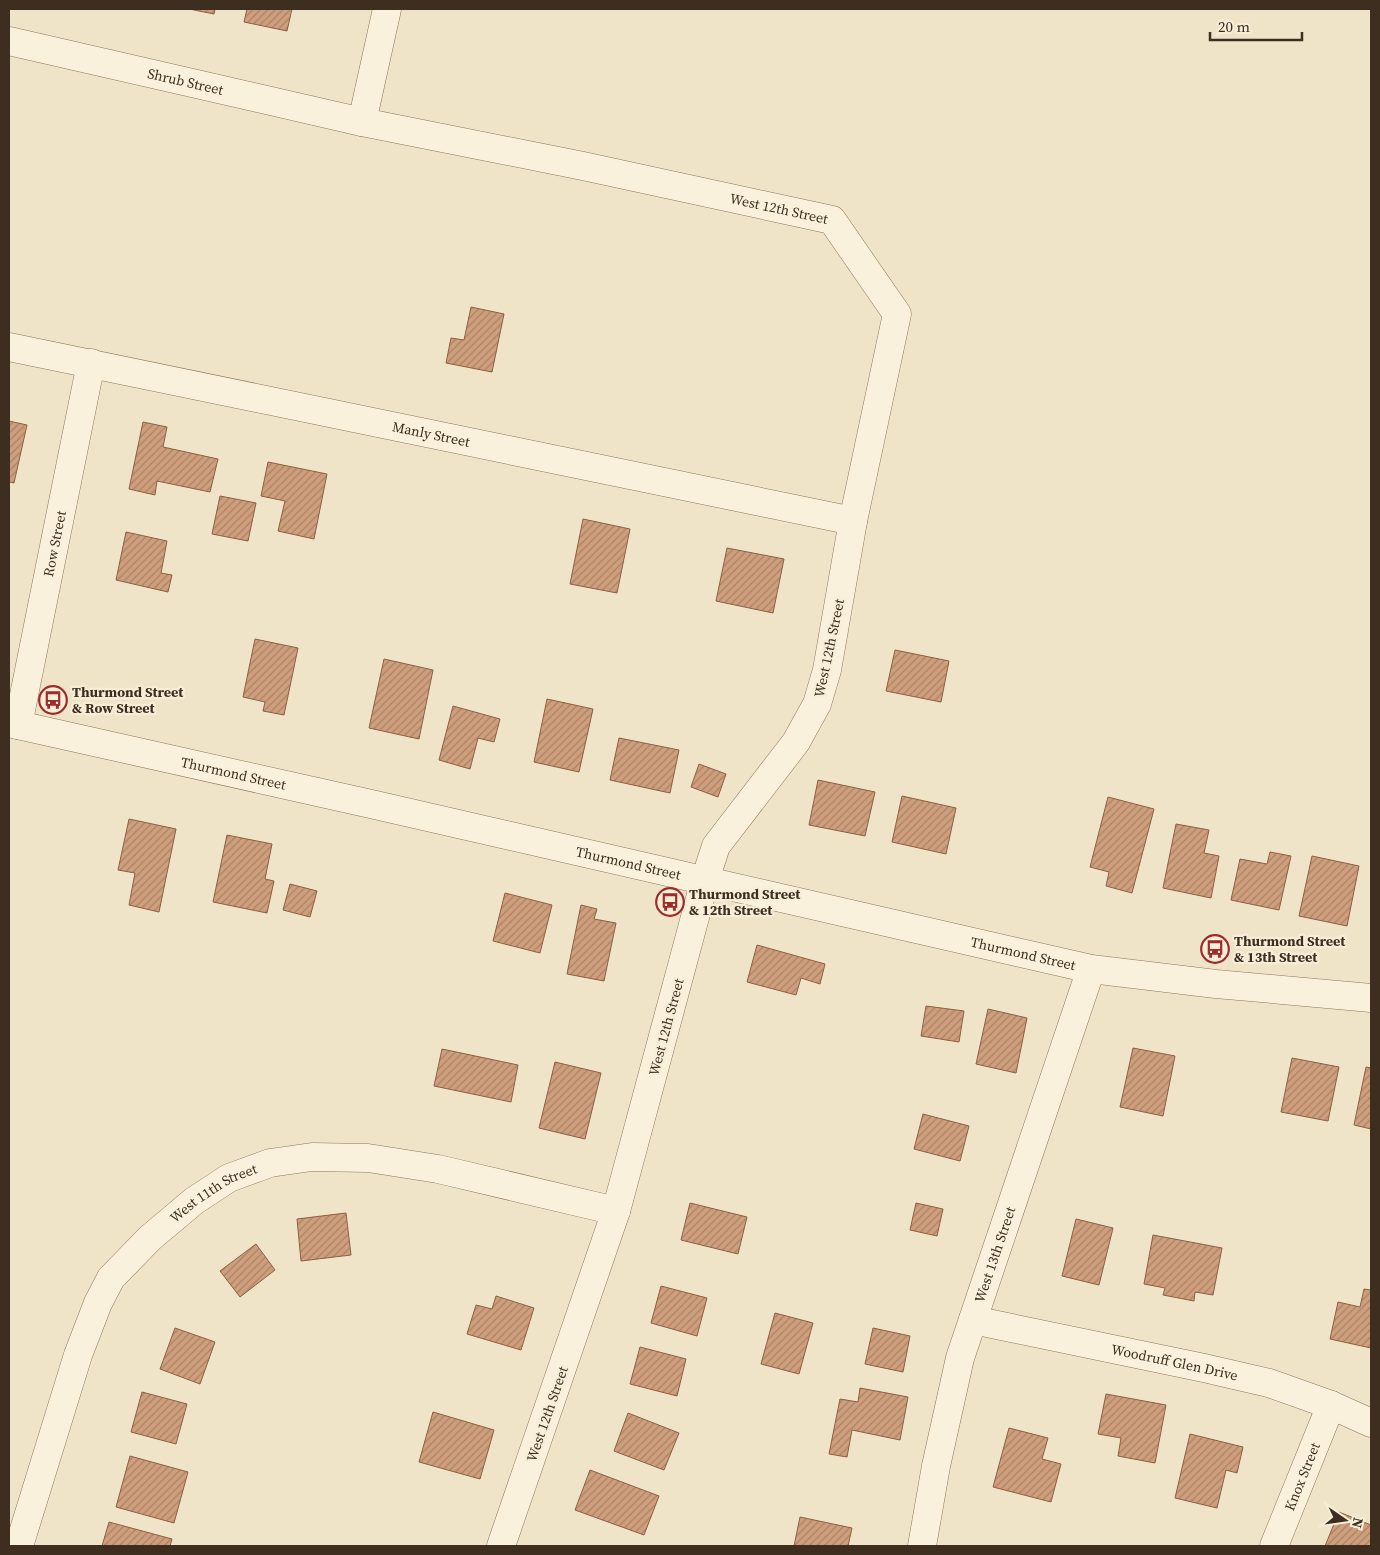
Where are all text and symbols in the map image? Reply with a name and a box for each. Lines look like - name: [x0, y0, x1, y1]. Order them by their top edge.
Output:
- scale bar: [1210, 10, 1302, 42]
- text: 20 m: [1218, 16, 1250, 37]
- street label: Shrub Street: [146, 63, 226, 100]
- street label: West 12th Street: [728, 188, 830, 229]
- street label: Manly Street: [391, 416, 472, 452]
- street label: Row Street: [38, 508, 71, 578]
- street label: West 12th Street: [809, 597, 849, 699]
- place label: Thurmond Street & Row Street: [72, 682, 184, 718]
- bus stop icon: Thurmond Street & Row Street: [38, 685, 68, 715]
- street label: Thurmond Street: [179, 752, 288, 795]
- street label: Thurmond Street: [574, 841, 683, 885]
- place label: Thurmond Street & 12th Street: [689, 884, 801, 920]
- bus stop icon: Thurmond Street & 12th Street: [655, 887, 685, 917]
- place label: Thurmond Street & 13th Street: [1234, 931, 1346, 967]
- street label: Thurmond Street: [969, 932, 1078, 975]
- bus stop icon: Thurmond Street & 13th Street: [1200, 934, 1230, 964]
- street label: West 12th Street: [643, 976, 689, 1078]
- street label: West 11th Street: [165, 1159, 260, 1227]
- street label: West 13th Street: [969, 1204, 1020, 1305]
- street label: Woodruff Glen Drive: [1110, 1339, 1240, 1385]
- street label: West 12th Street: [521, 1363, 573, 1464]
- street label: Knox Street: [1279, 1439, 1325, 1514]
- north arrow: [1320, 1495, 1370, 1545]
- text: N: [1347, 1516, 1369, 1530]

